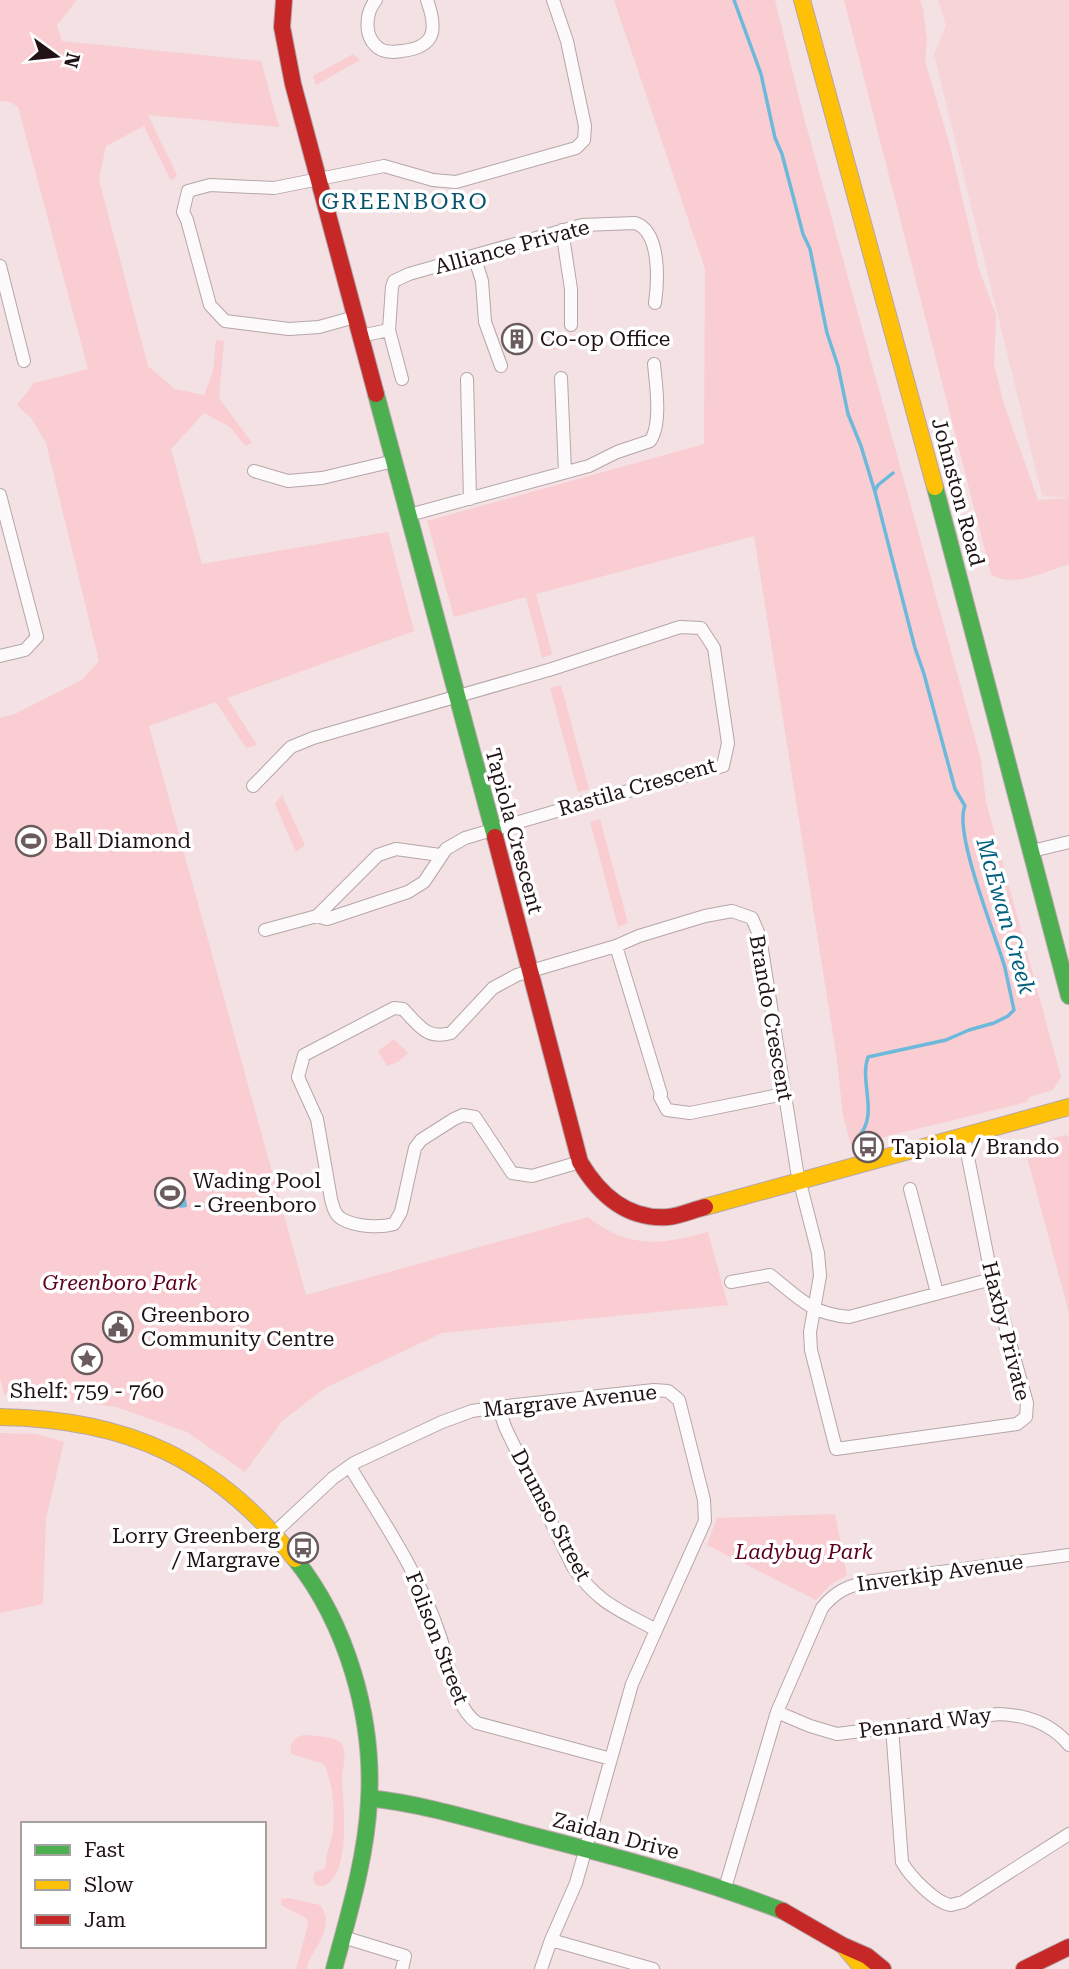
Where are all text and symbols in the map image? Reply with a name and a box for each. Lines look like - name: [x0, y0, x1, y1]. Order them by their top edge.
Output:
- north arrow: [21, 21, 91, 91]
- text: N: [59, 50, 85, 71]
- district label: GREENBORO: [321, 188, 489, 215]
- street label: Alliance Private: [432, 215, 592, 279]
- building icon: Co-op Office: [500, 322, 534, 356]
- place label: Co-op Office: [540, 327, 670, 351]
- street label: Johnston Road: [927, 415, 989, 569]
- street label: Tapiola Crescent: [480, 746, 548, 916]
- street label: Rastila Crescent: [555, 753, 719, 821]
- sports icon: Ball Diamond: [14, 824, 48, 858]
- place label: Ball Diamond: [54, 829, 192, 853]
- water label: McEwan Creek: [970, 834, 1041, 998]
- street label: Brando Crescent: [745, 933, 797, 1103]
- bus stop icon: Tapiola / Brando: [851, 1130, 885, 1164]
- place label: Tapiola / Brando: [891, 1135, 1059, 1159]
- place label: Wading Pool - Greenboro: [193, 1169, 321, 1217]
- sports icon: Wading Pool - Greenboro: [153, 1176, 187, 1210]
- street label: Haxby Private: [977, 1259, 1035, 1403]
- park label: Greenboro Park: [43, 1271, 198, 1295]
- place label: Greenboro Community Centre: [141, 1303, 334, 1351]
- public building icon: Greenboro Community Centre: [101, 1310, 135, 1344]
- place icon: Shelf: 759 - 760: [70, 1342, 104, 1376]
- place label: Shelf: 759 - 760: [10, 1379, 164, 1403]
- street label: Margrave Avenue: [482, 1380, 658, 1422]
- street label: Drumso Street: [506, 1445, 596, 1585]
- place label: Lorry Greenberg / Margrave: [112, 1524, 280, 1572]
- bus stop icon: Lorry Greenberg / Margrave: [286, 1531, 320, 1565]
- park label: Ladybug Park: [734, 1540, 874, 1564]
- street label: Inverkip Avenue: [855, 1549, 1025, 1597]
- street label: Folison Street: [401, 1568, 473, 1708]
- street label: Pennard Way: [857, 1703, 994, 1743]
- street label: Zaidan Drive: [550, 1808, 682, 1864]
- legend: [21, 1822, 266, 1948]
- text: Fast: [84, 1838, 125, 1862]
- text: Slow: [84, 1873, 134, 1897]
- text: Jam: [84, 1908, 126, 1932]

